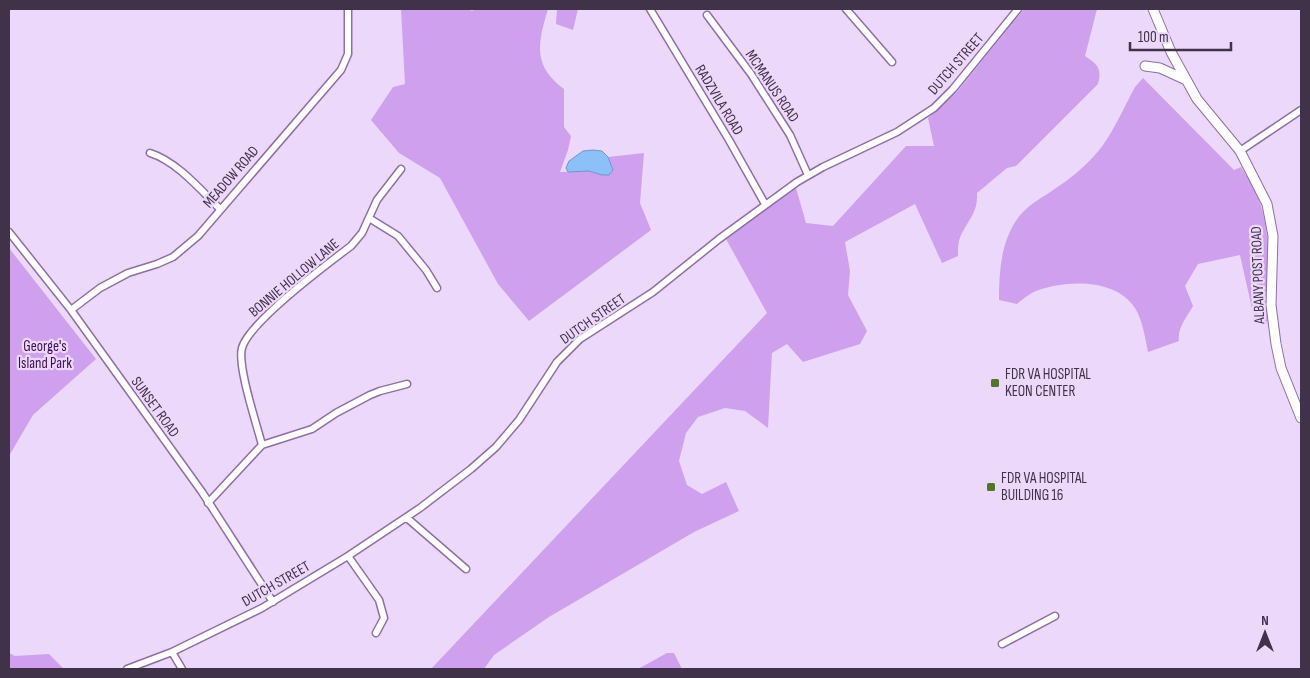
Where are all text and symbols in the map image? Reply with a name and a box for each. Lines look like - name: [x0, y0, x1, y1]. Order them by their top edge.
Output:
- scale bar: [1130, 20, 1231, 52]
- text: 100 m: [1138, 28, 1169, 47]
- street label: DUTCH STREET: [924, 29, 988, 99]
- street label: MCMANUS ROAD: [741, 46, 803, 126]
- street label: RADZVILA ROAD: [691, 61, 747, 139]
- street label: MEADOW ROAD: [199, 142, 263, 212]
- street label: ALBANY POST ROAD: [1247, 226, 1269, 325]
- street label: BONNIE HOLLOW LANE: [245, 235, 343, 321]
- street label: DUTCH STREET: [557, 290, 629, 348]
- park label: George's Island Park: [18, 337, 72, 373]
- place label: FDR VA HOSPITAL KEON CENTER: [1005, 365, 1091, 401]
- street label: SUNSET ROAD: [127, 373, 183, 441]
- marker: FDR VA HOSPITAL KEON CENTER: [989, 377, 1001, 389]
- place label: FDR VA HOSPITAL BUILDING 16: [1001, 469, 1087, 505]
- marker: FDR VA HOSPITAL BUILDING 16: [985, 481, 997, 493]
- street label: DUTCH STREET: [238, 557, 314, 611]
- north arrow: [1240, 608, 1290, 658]
- text: N: [1261, 612, 1269, 629]

